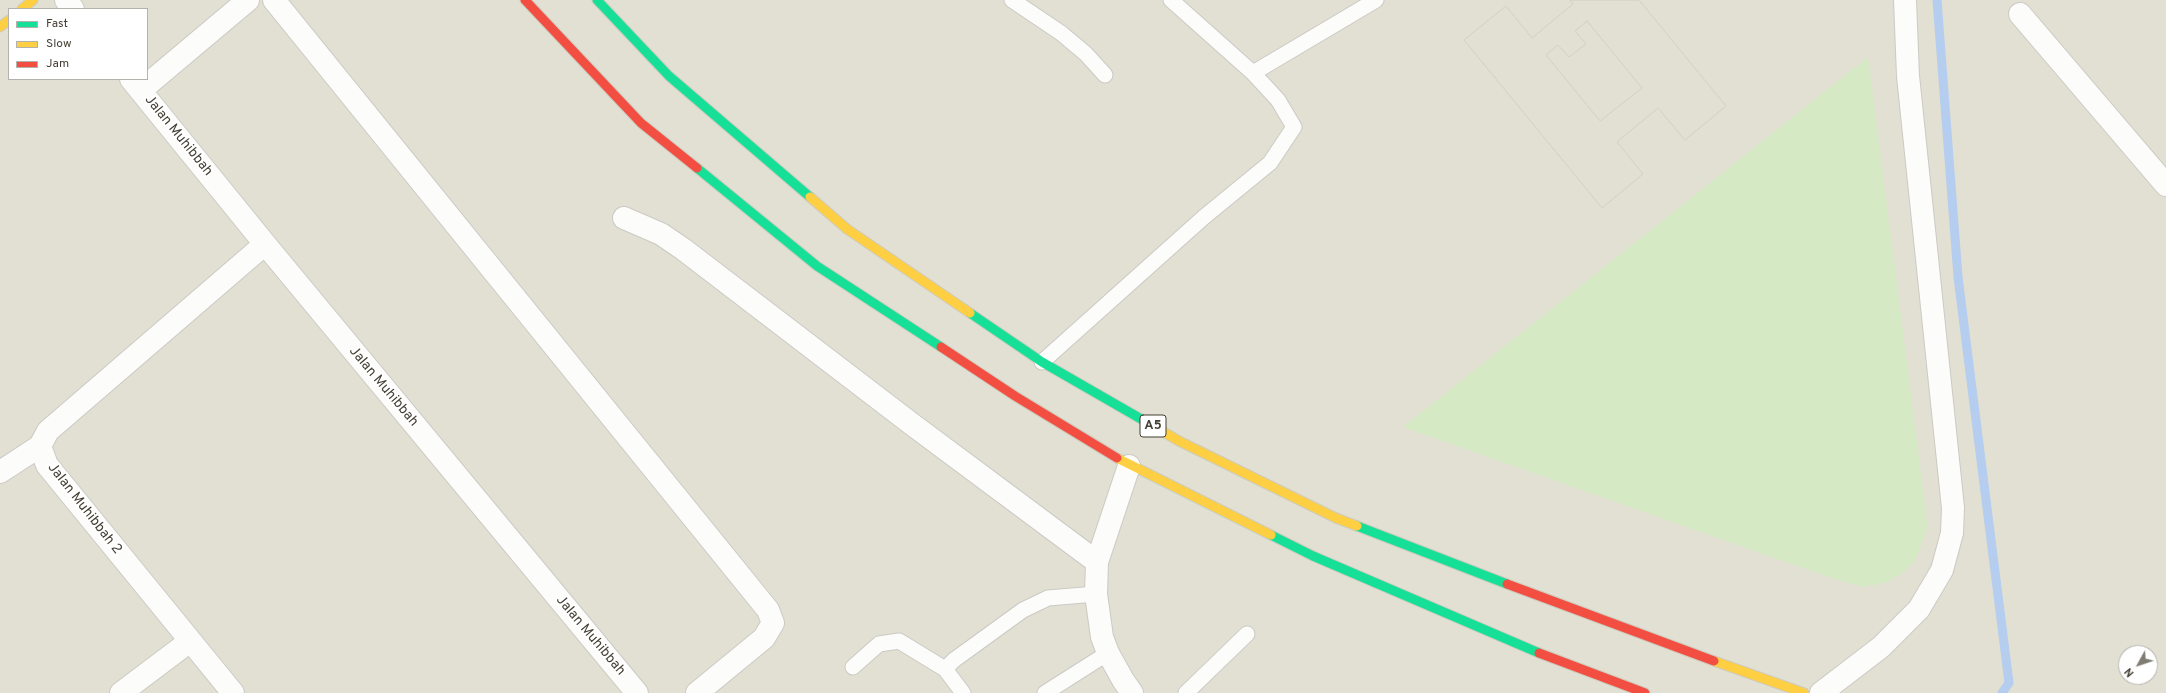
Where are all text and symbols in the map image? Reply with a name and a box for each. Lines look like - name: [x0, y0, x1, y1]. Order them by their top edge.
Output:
- legend: [8, 8, 148, 80]
- text: Fast: [46, 16, 68, 32]
- text: Slow: [46, 36, 72, 52]
- text: Jam: [46, 56, 69, 72]
- street label: Jalan Muhibbah: [140, 92, 216, 180]
- street label: Jalan Muhibbah: [345, 344, 421, 430]
- road number: A5: [1140, 415, 1166, 437]
- street label: Jalan Muhibbah 2: [43, 460, 125, 558]
- street label: Jalan Muhibbah: [552, 593, 628, 679]
- north arrow: [2118, 645, 2158, 685]
- text: N: [2122, 665, 2137, 680]

